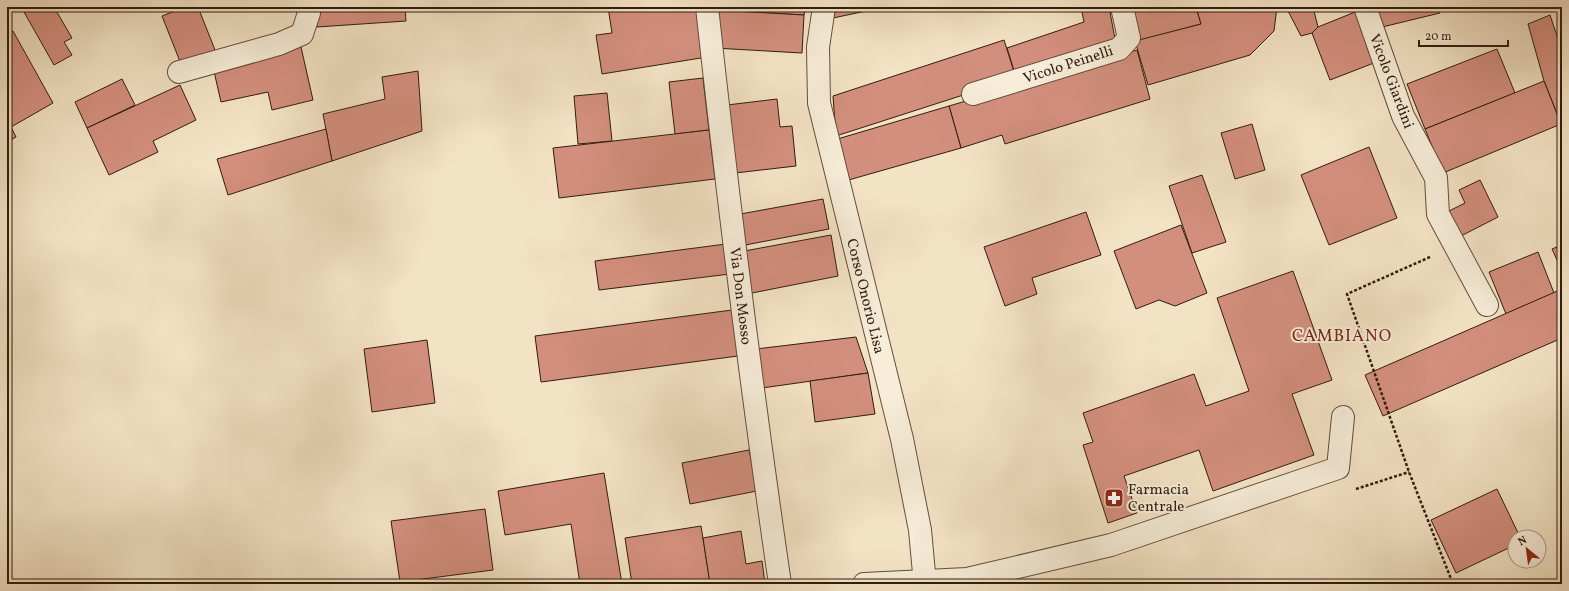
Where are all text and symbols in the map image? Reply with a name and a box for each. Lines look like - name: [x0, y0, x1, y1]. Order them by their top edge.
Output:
- scale bar: [1419, 22, 1508, 48]
- text: 20 m: [1425, 29, 1452, 45]
- street label: Vicolo Giardini: [1363, 31, 1418, 132]
- street label: Vicolo Peinelli: [1021, 41, 1116, 90]
- street label: Corso Onorio Lisa: [840, 237, 889, 356]
- street label: Via Don Mosso: [723, 246, 756, 346]
- district label: CAMBIANO: [1292, 325, 1392, 348]
- place label: Farmacia Centrale: [1128, 480, 1189, 518]
- pharmacy icon: Farmacia Centrale: [1103, 487, 1125, 509]
- north arrow: [1507, 529, 1547, 569]
- text: N: [1516, 533, 1530, 550]

